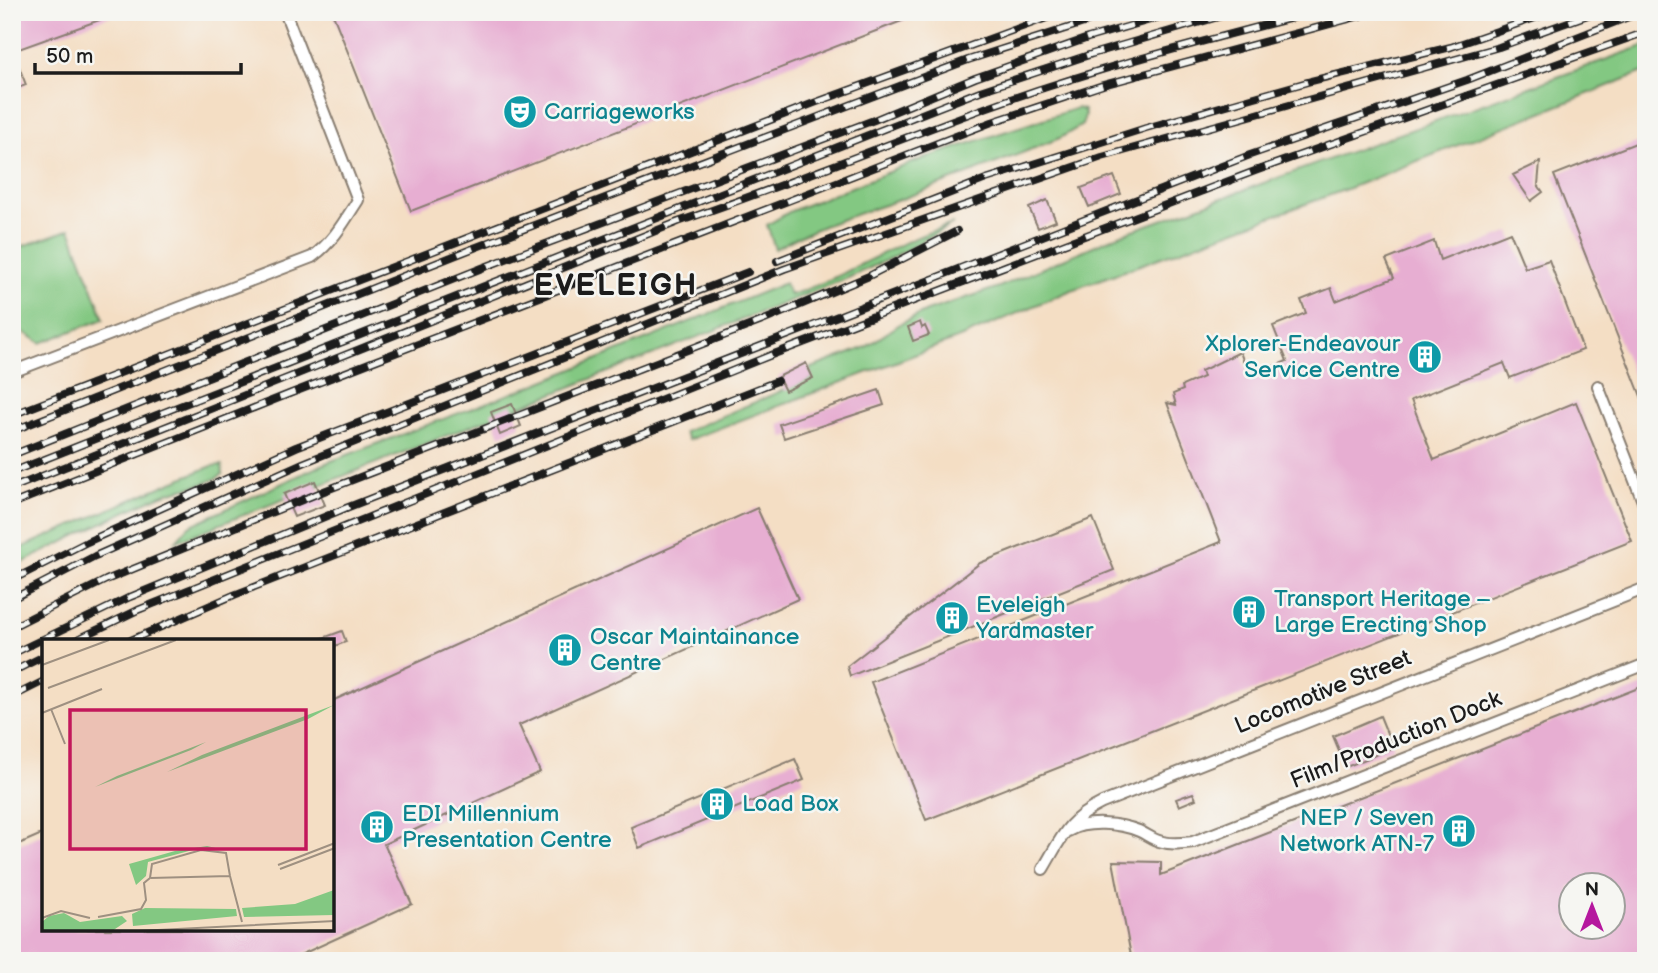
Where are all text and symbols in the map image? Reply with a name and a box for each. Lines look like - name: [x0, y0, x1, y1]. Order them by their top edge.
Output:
- scale bar: [35, 32, 242, 76]
- text: 50 m: [46, 44, 93, 69]
- theatre icon: Carriageworks: [501, 93, 539, 131]
- place label: Carriageworks: [544, 98, 695, 126]
- district label: EVELEIGH: [534, 268, 698, 304]
- place label: Xplorer-Endeavour Service Centre: [1204, 330, 1401, 384]
- building icon: Xplorer-Endeavour Service Centre: [1406, 338, 1444, 376]
- place label: Transport Heritage – Large Erecting Shop: [1274, 585, 1491, 639]
- place label: Eveleigh Yardmaster: [975, 591, 1094, 645]
- building icon: Transport Heritage – Large Erecting Shop: [1230, 593, 1268, 631]
- building icon: Eveleigh Yardmaster: [933, 599, 971, 637]
- place label: Oscar Maintainance Centre: [590, 623, 800, 677]
- building icon: Oscar Maintainance Centre: [546, 631, 584, 669]
- inset map: [42, 639, 334, 931]
- street label: Locomotive Street: [1231, 644, 1415, 740]
- street label: Film/Production Dock: [1286, 685, 1506, 795]
- building icon: Load Box: [698, 785, 736, 823]
- place label: Load Box: [742, 790, 839, 818]
- place label: EDI Millennium Presentation Centre: [402, 800, 612, 854]
- place label: NEP / Seven Network ATN-7: [1279, 804, 1435, 858]
- building icon: EDI Millennium Presentation Centre: [358, 808, 396, 846]
- building icon: NEP / Seven Network ATN-7: [1440, 812, 1478, 850]
- north arrow: [1556, 872, 1626, 942]
- text: N: [1585, 879, 1599, 902]

